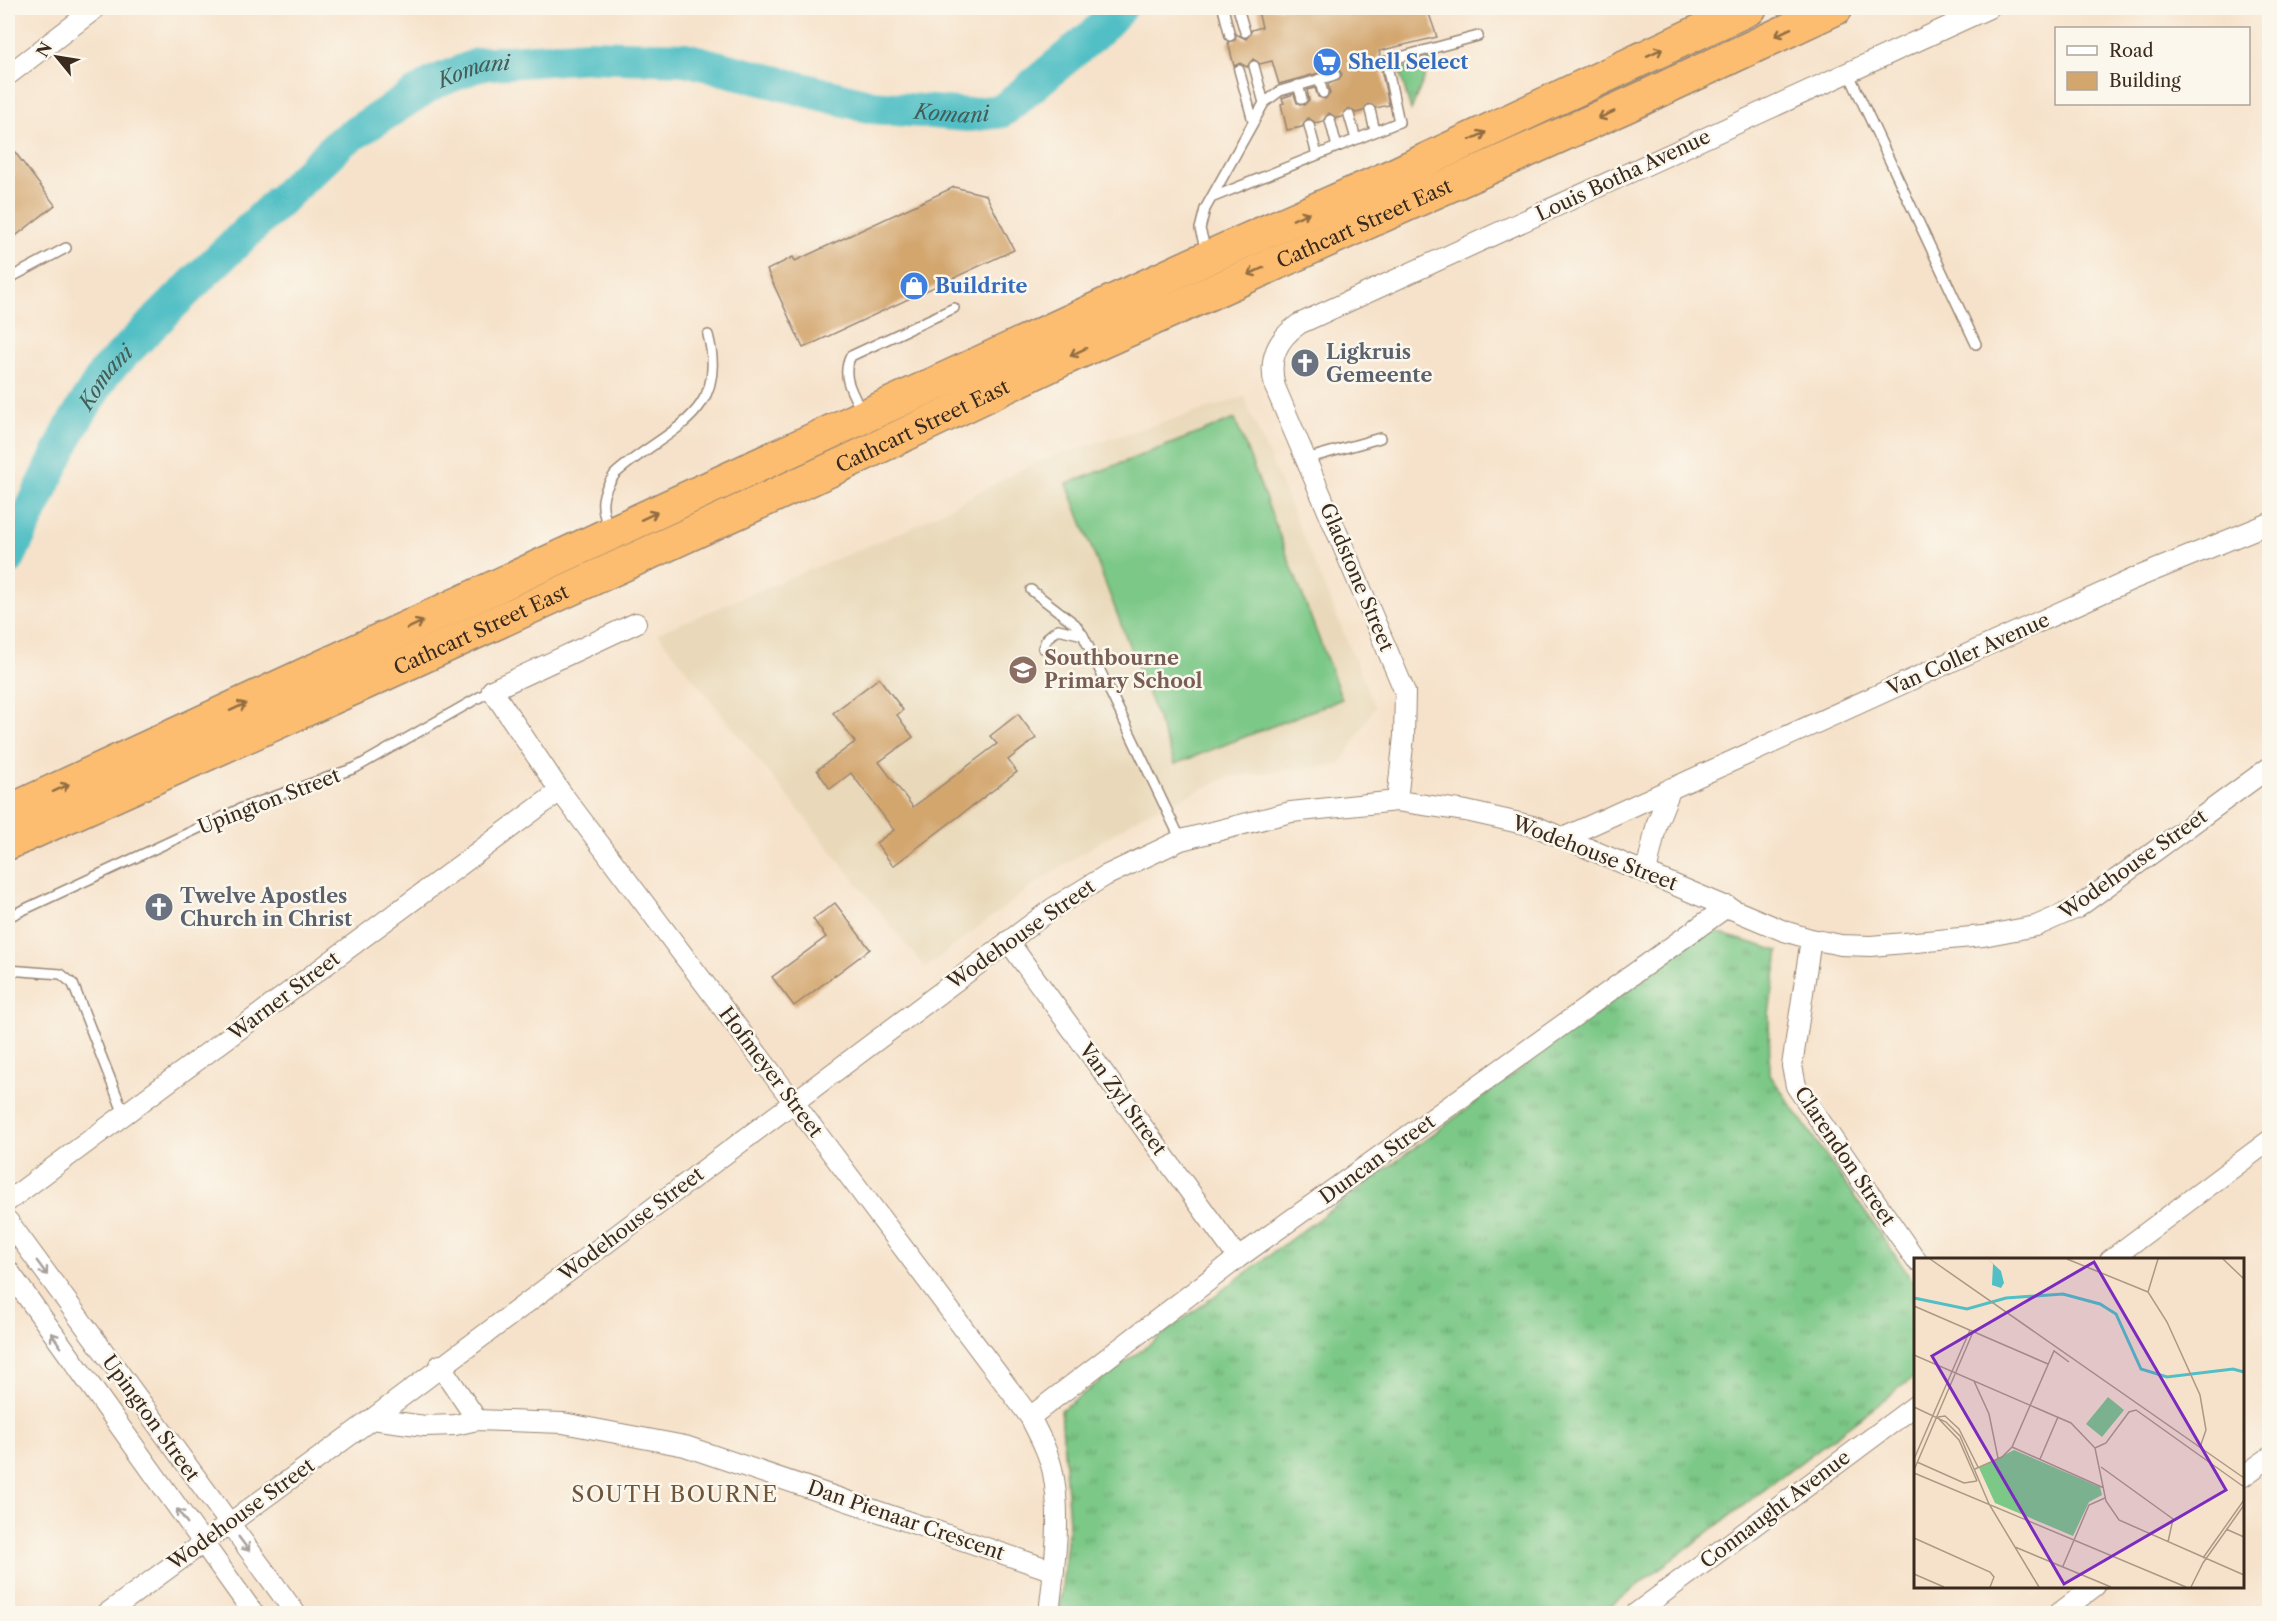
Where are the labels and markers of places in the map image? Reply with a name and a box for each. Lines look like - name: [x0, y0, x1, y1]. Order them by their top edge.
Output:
- supermarket icon: Shell Select: [1311, 46, 1343, 78]
- place label: Shell Select: [1348, 50, 1468, 74]
- shop icon: Buildrite: [898, 270, 930, 302]
- place label: Buildrite: [935, 274, 1028, 298]
- place label: Ligkruis Gemeente: [1326, 340, 1432, 387]
- church icon: Ligkruis Gemeente: [1289, 347, 1321, 379]
- place label: Southbourne Primary School: [1044, 646, 1203, 693]
- school or university icon: Southbourne Primary School: [1007, 654, 1039, 686]
- place label: Twelve Apostles Church in Christ: [180, 884, 352, 931]
- church icon: Twelve Apostles Church in Christ: [143, 891, 175, 923]

